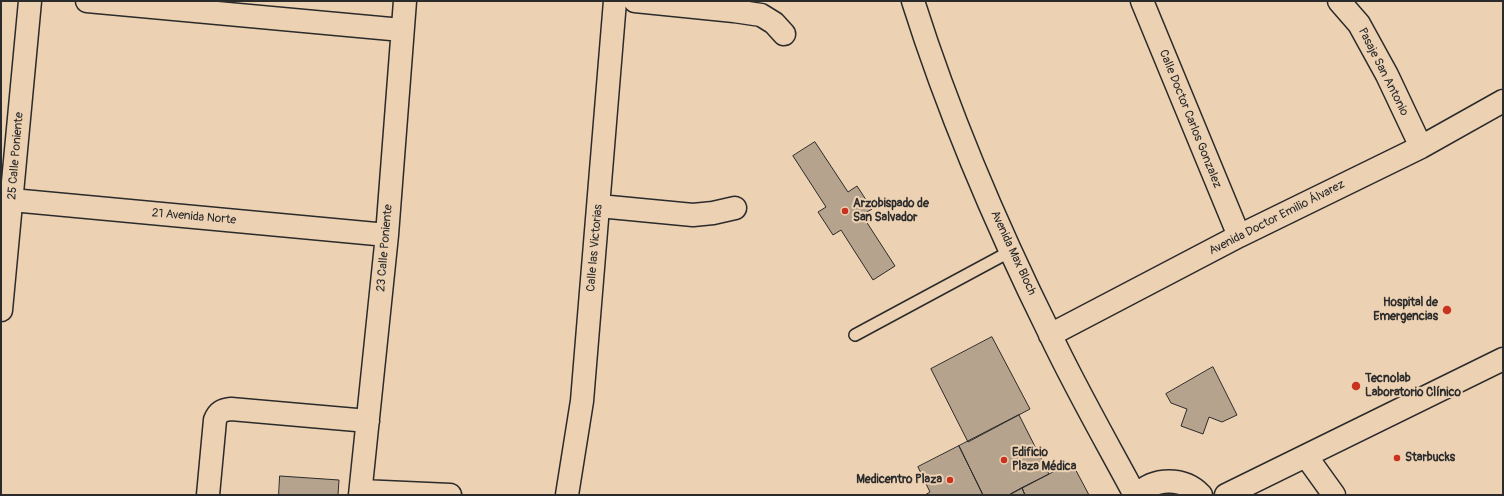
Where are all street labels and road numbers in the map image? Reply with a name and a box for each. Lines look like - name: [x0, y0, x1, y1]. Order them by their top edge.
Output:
- street label: Pasaje San Antonio: [1355, 26, 1411, 118]
- street label: Calle Doctor Carlos Gonzalez: [1156, 48, 1224, 190]
- street label: 25 Calle Poniente: [5, 112, 27, 200]
- street label: Avenida Doctor Emilio Álvarez: [1207, 177, 1347, 259]
- street label: 23 Calle Poniente: [374, 204, 396, 292]
- street label: Calle las Victorias: [584, 204, 606, 292]
- street label: 21 Avenida Norte: [151, 206, 237, 228]
- street label: Avenida Max Bloch: [987, 208, 1039, 298]

